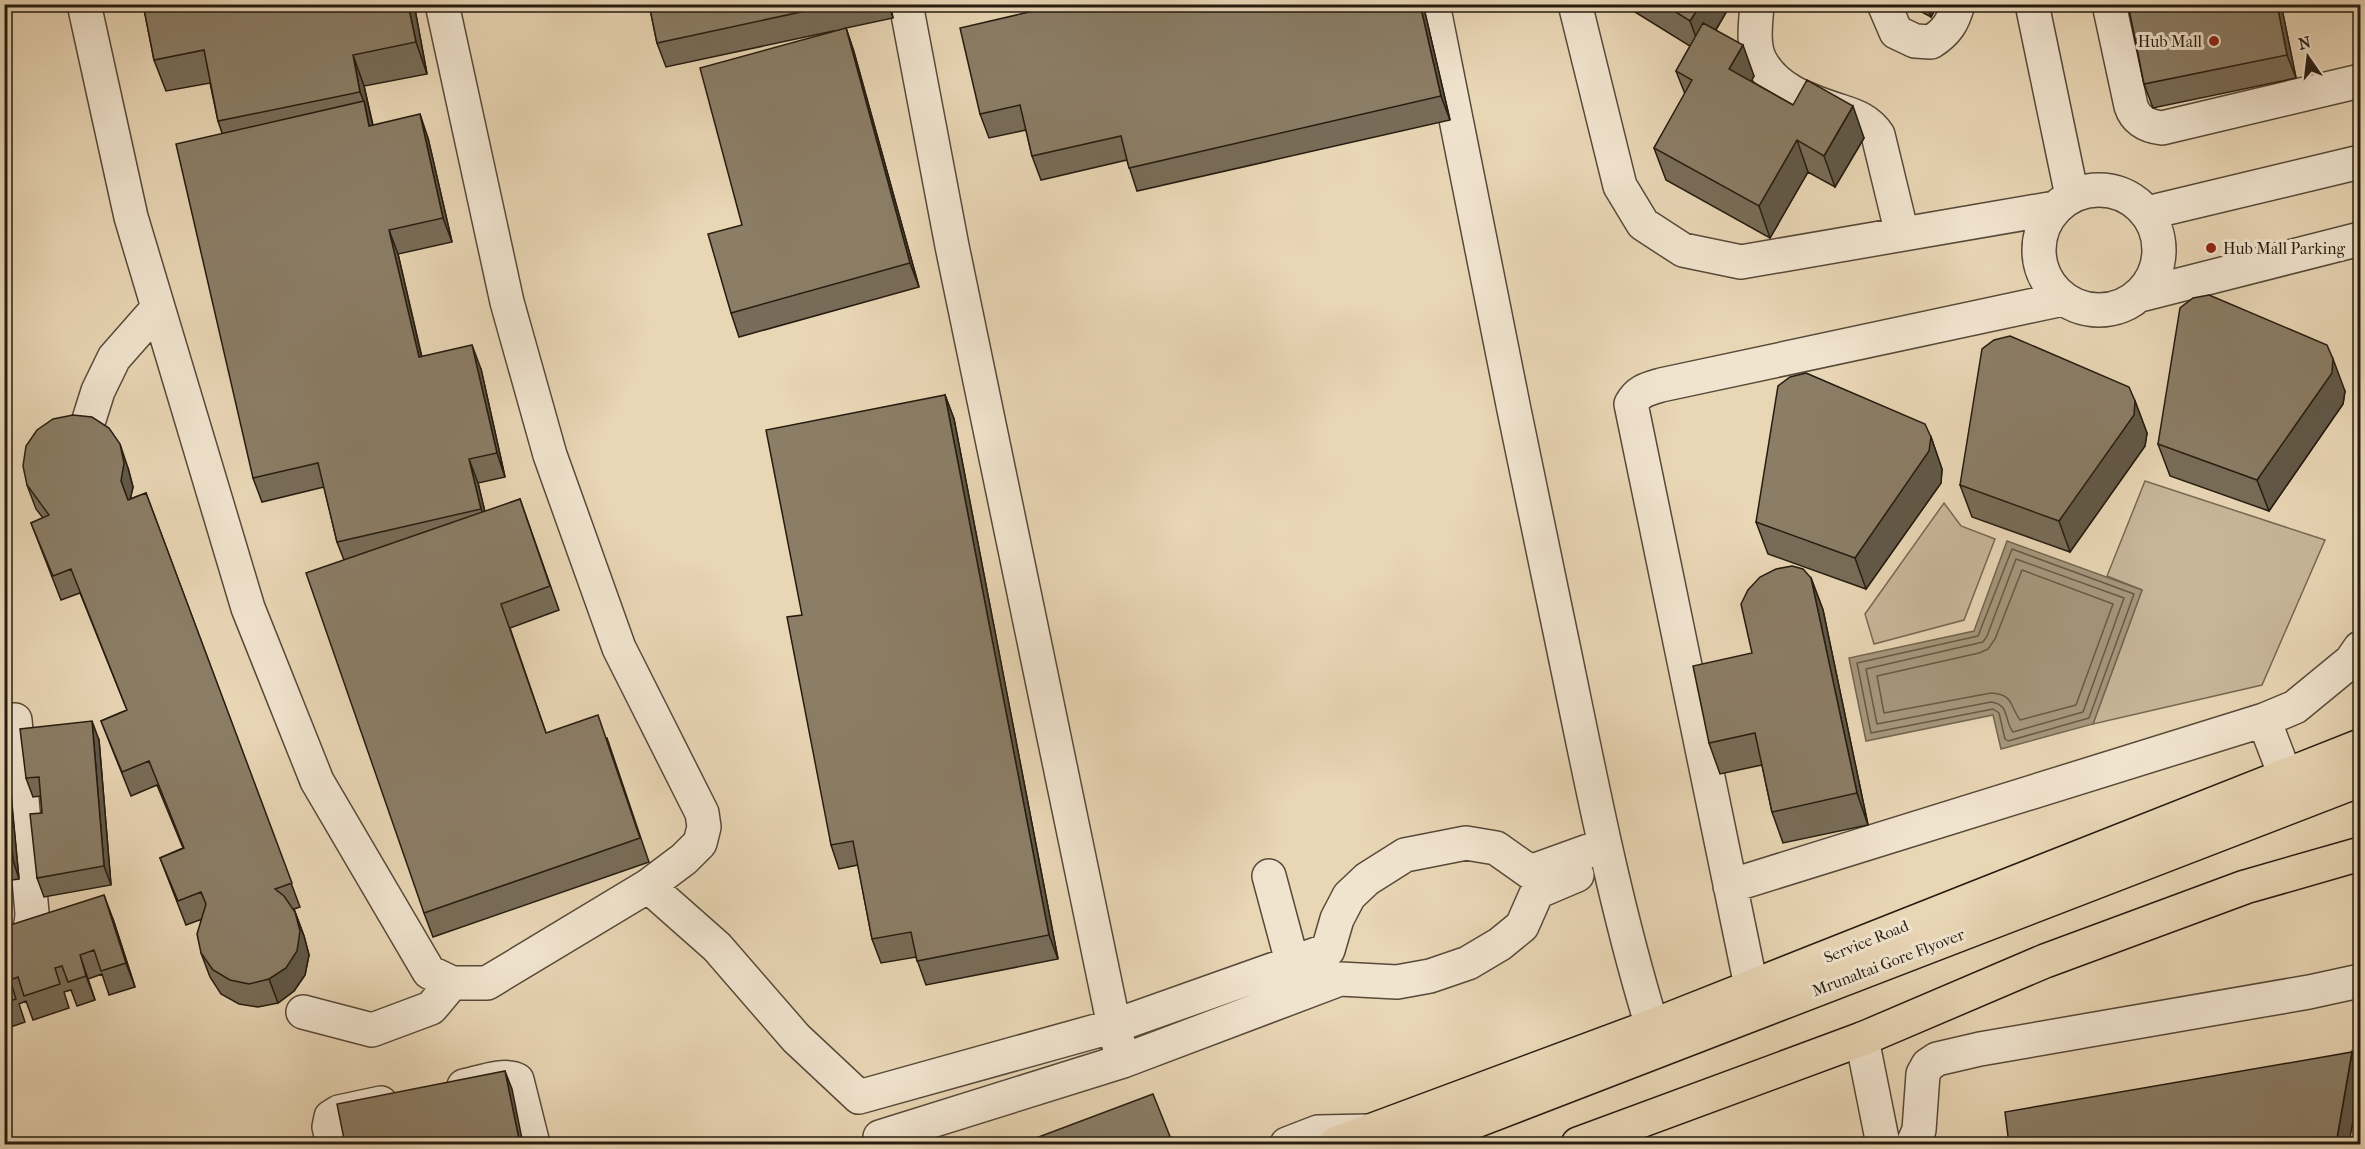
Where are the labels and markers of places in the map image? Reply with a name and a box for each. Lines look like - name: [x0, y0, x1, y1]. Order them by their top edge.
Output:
- place label: Hub Mall: [2138, 32, 2203, 51]
- marker: Hub Mall: [2207, 34, 2221, 48]
- place label: Hub Mall Parking: [2223, 239, 2345, 258]
- marker: Hub Mall Parking: [2204, 241, 2218, 255]

